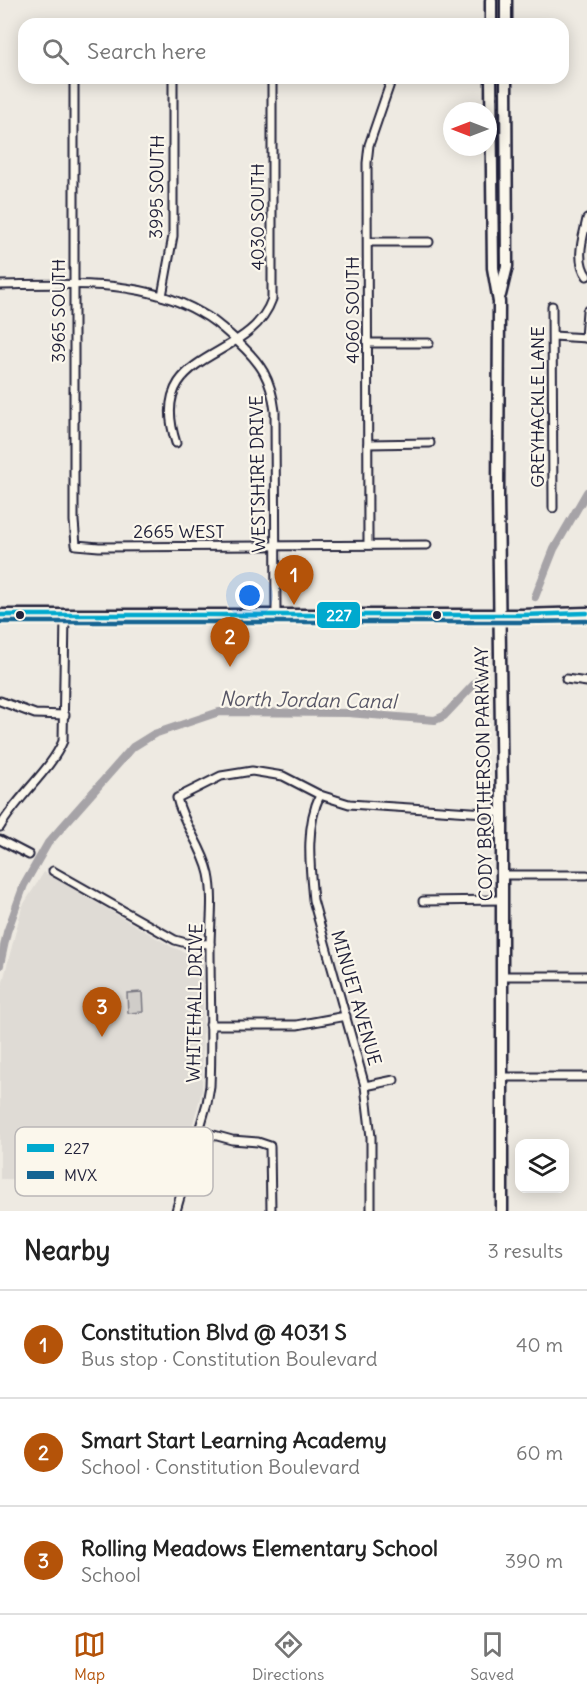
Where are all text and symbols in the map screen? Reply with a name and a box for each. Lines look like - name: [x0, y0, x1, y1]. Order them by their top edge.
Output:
- search box: [18, 18, 569, 84]
- icon: search: [39, 35, 72, 68]
- text: Search here: [87, 37, 206, 65]
- north arrow: [443, 102, 497, 156]
- street label: 3995 SOUTH: [144, 135, 169, 239]
- street label: 4030 SOUTH: [246, 163, 269, 271]
- street label: 4060 SOUTH: [341, 256, 364, 364]
- street label: 3965 SOUTH: [47, 259, 70, 363]
- street label: GREYHACKLE LANE: [526, 326, 549, 488]
- street label: WESTSHIRE DRIVE: [245, 395, 270, 553]
- street label: 2665 WEST: [133, 520, 225, 543]
- pin: 1: [274, 556, 314, 605]
- your location: [235, 581, 264, 610]
- line badge: 227: [316, 601, 361, 629]
- text: 227: [326, 605, 352, 625]
- unlabelled marker: [14, 609, 26, 621]
- unlabelled marker: [431, 609, 443, 621]
- pin: 2: [210, 618, 250, 667]
- street label: CODY BROTHERSON PARKWAY: [470, 646, 497, 902]
- water label: North Jordan Canal: [219, 685, 399, 714]
- street label: WHITEHALL DRIVE: [182, 923, 207, 1083]
- street label: MINUET AVENUE: [326, 928, 387, 1068]
- pin: 3: [82, 988, 122, 1037]
- legend: [15, 1127, 213, 1196]
- text: 227: [64, 1138, 90, 1158]
- map controls: [515, 1139, 569, 1193]
- button: layers: [515, 1139, 569, 1193]
- text: MVX: [64, 1165, 97, 1185]
- text: Nearby: [24, 1234, 110, 1267]
- text: 3 results: [487, 1238, 563, 1263]
- text: Constitution Blvd @ 4031 S: [81, 1318, 347, 1346]
- text: 1: [40, 1332, 47, 1357]
- text: 40 m: [516, 1332, 563, 1357]
- text: Bus stop · Constitution Boulevard: [81, 1346, 377, 1371]
- text: Smart Start Learning Academy: [81, 1426, 387, 1454]
- text: 2: [38, 1440, 49, 1465]
- text: 60 m: [516, 1440, 563, 1465]
- text: School · Constitution Boulevard: [81, 1454, 360, 1479]
- text: Rolling Meadows Elementary School: [81, 1534, 438, 1562]
- text: 3: [38, 1548, 49, 1573]
- text: 390 m: [505, 1548, 563, 1573]
- text: School: [81, 1562, 141, 1587]
- tab: Map: [73, 1628, 106, 1684]
- tab: Directions: [252, 1628, 324, 1684]
- tab: Saved: [470, 1628, 514, 1684]

